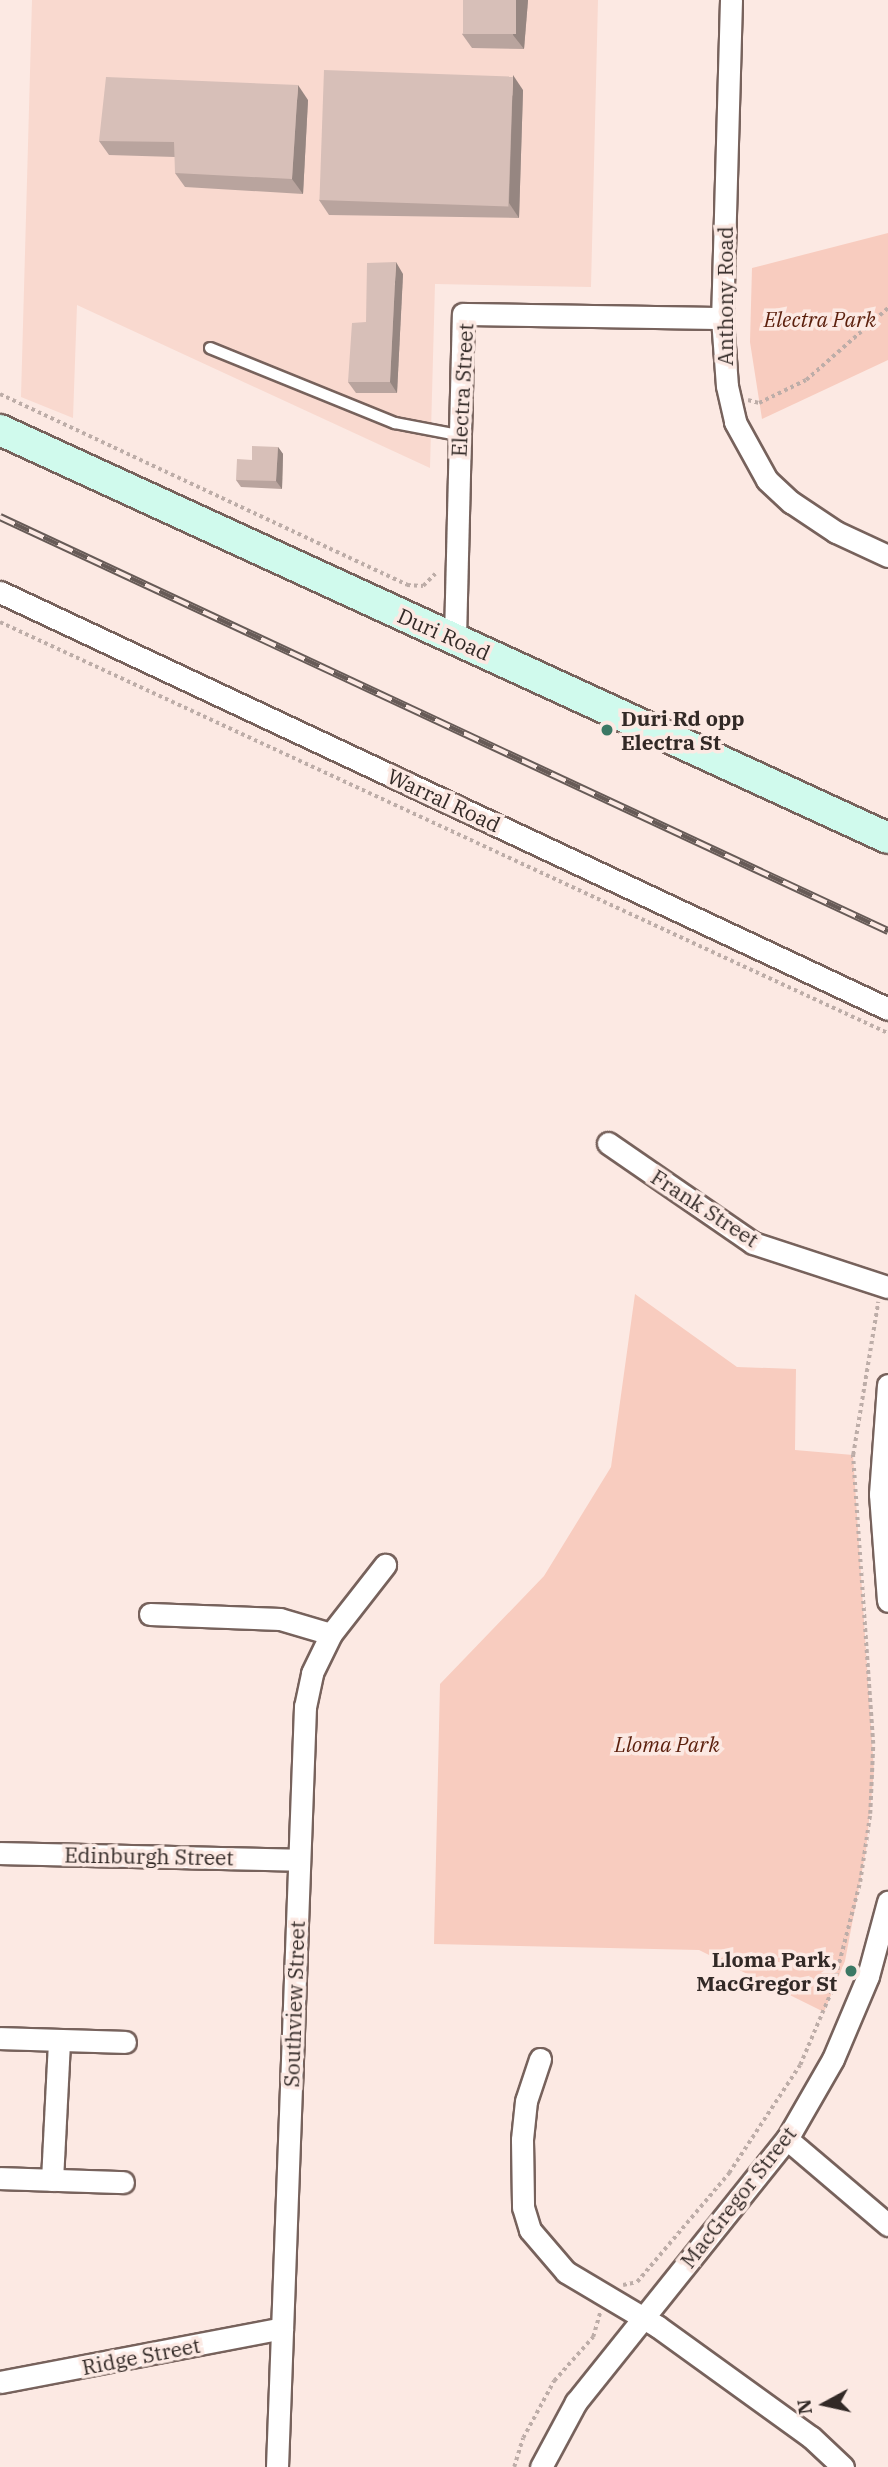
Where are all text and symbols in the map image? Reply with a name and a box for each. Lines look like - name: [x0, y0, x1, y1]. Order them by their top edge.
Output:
- street label: Anthony Road: [712, 226, 738, 366]
- park label: Electra Park: [764, 306, 876, 332]
- street label: Electra Street: [446, 322, 478, 458]
- street label: Duri Road: [394, 602, 494, 666]
- place label: Duri Rd opp Electra St: [621, 705, 745, 755]
- marker: Duri Rd opp Electra St: [599, 722, 615, 738]
- street label: Warral Road: [383, 763, 505, 837]
- street label: Frank Street: [647, 1164, 763, 1252]
- park label: Lloma Park: [614, 1731, 720, 1757]
- street label: Edinburgh Street: [64, 1842, 234, 1870]
- street label: Southview Street: [278, 1920, 310, 2088]
- place label: Lloma Park, MacGregor St: [696, 1946, 837, 1996]
- marker: Lloma Park, MacGregor St: [843, 1963, 859, 1979]
- street label: MacGregor Street: [675, 2121, 801, 2273]
- street label: Ridge Street: [80, 2332, 202, 2380]
- north arrow: [790, 2369, 860, 2439]
- text: N: [791, 2398, 817, 2416]

